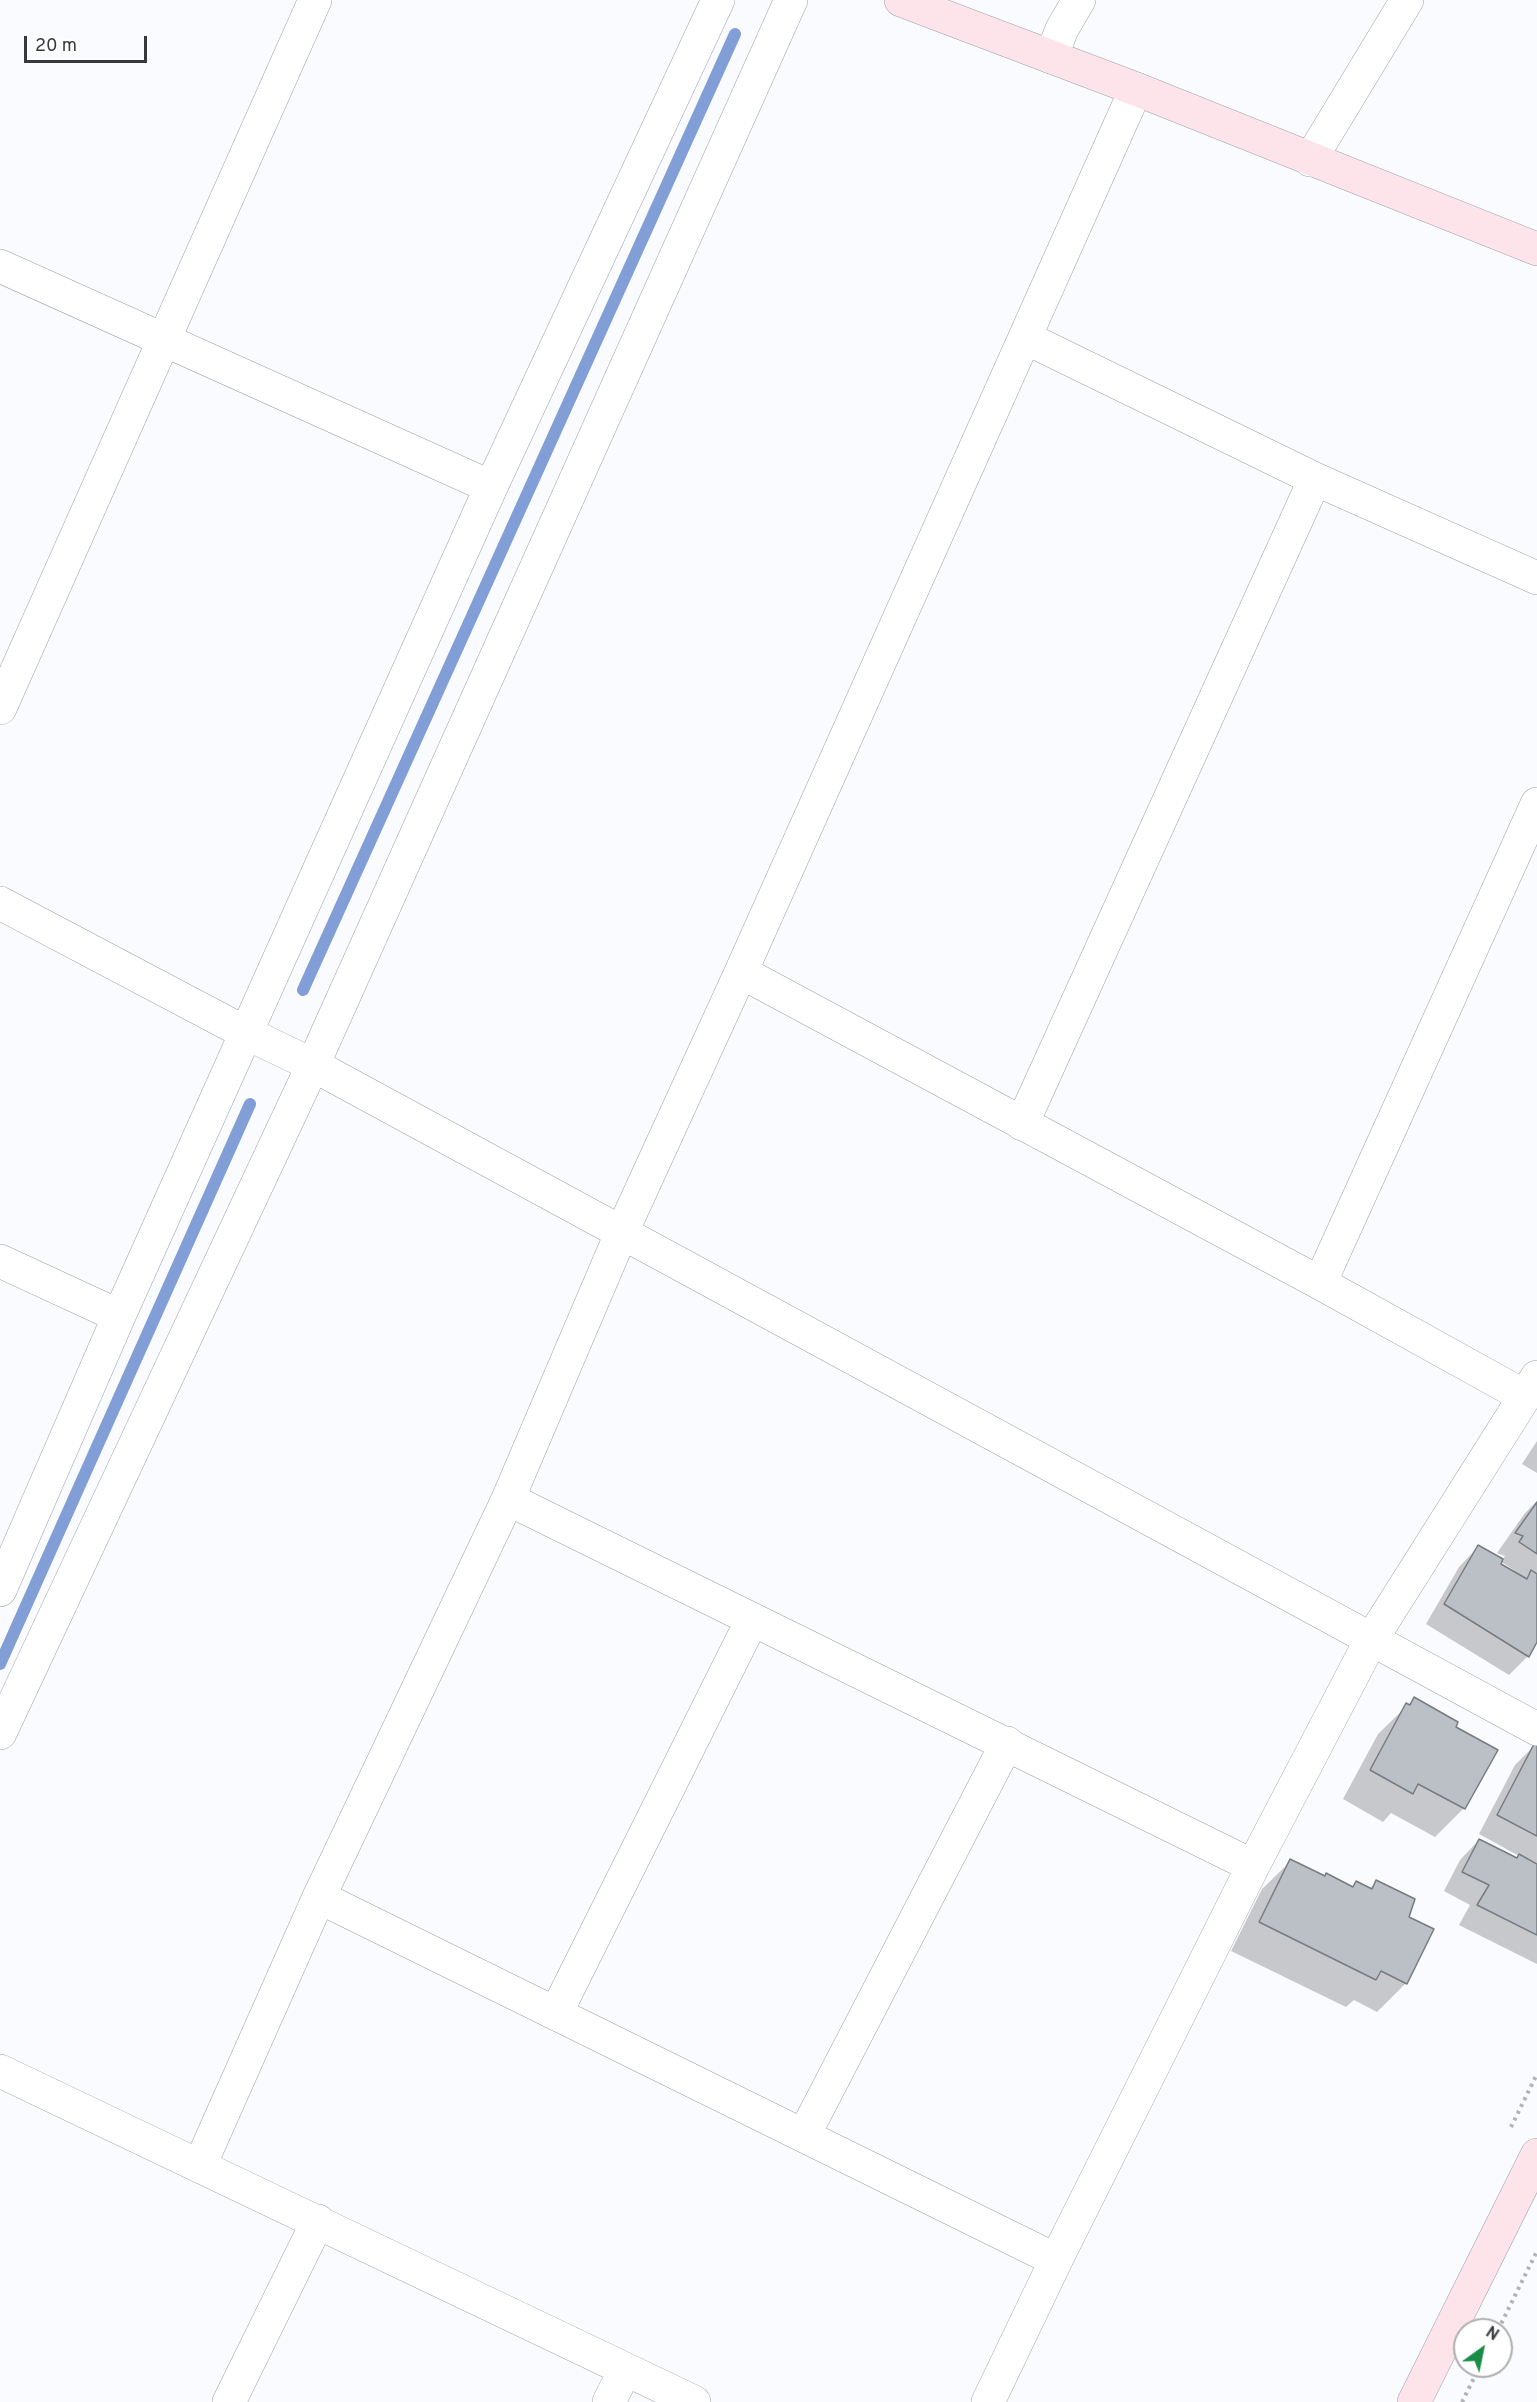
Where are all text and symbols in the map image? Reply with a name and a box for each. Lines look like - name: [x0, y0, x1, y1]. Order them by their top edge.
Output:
- scale bar: [27, 24, 150, 62]
- text: 20 m: [35, 35, 77, 58]
- north arrow: [1453, 2318, 1513, 2378]
- text: N: [1481, 2323, 1502, 2346]

